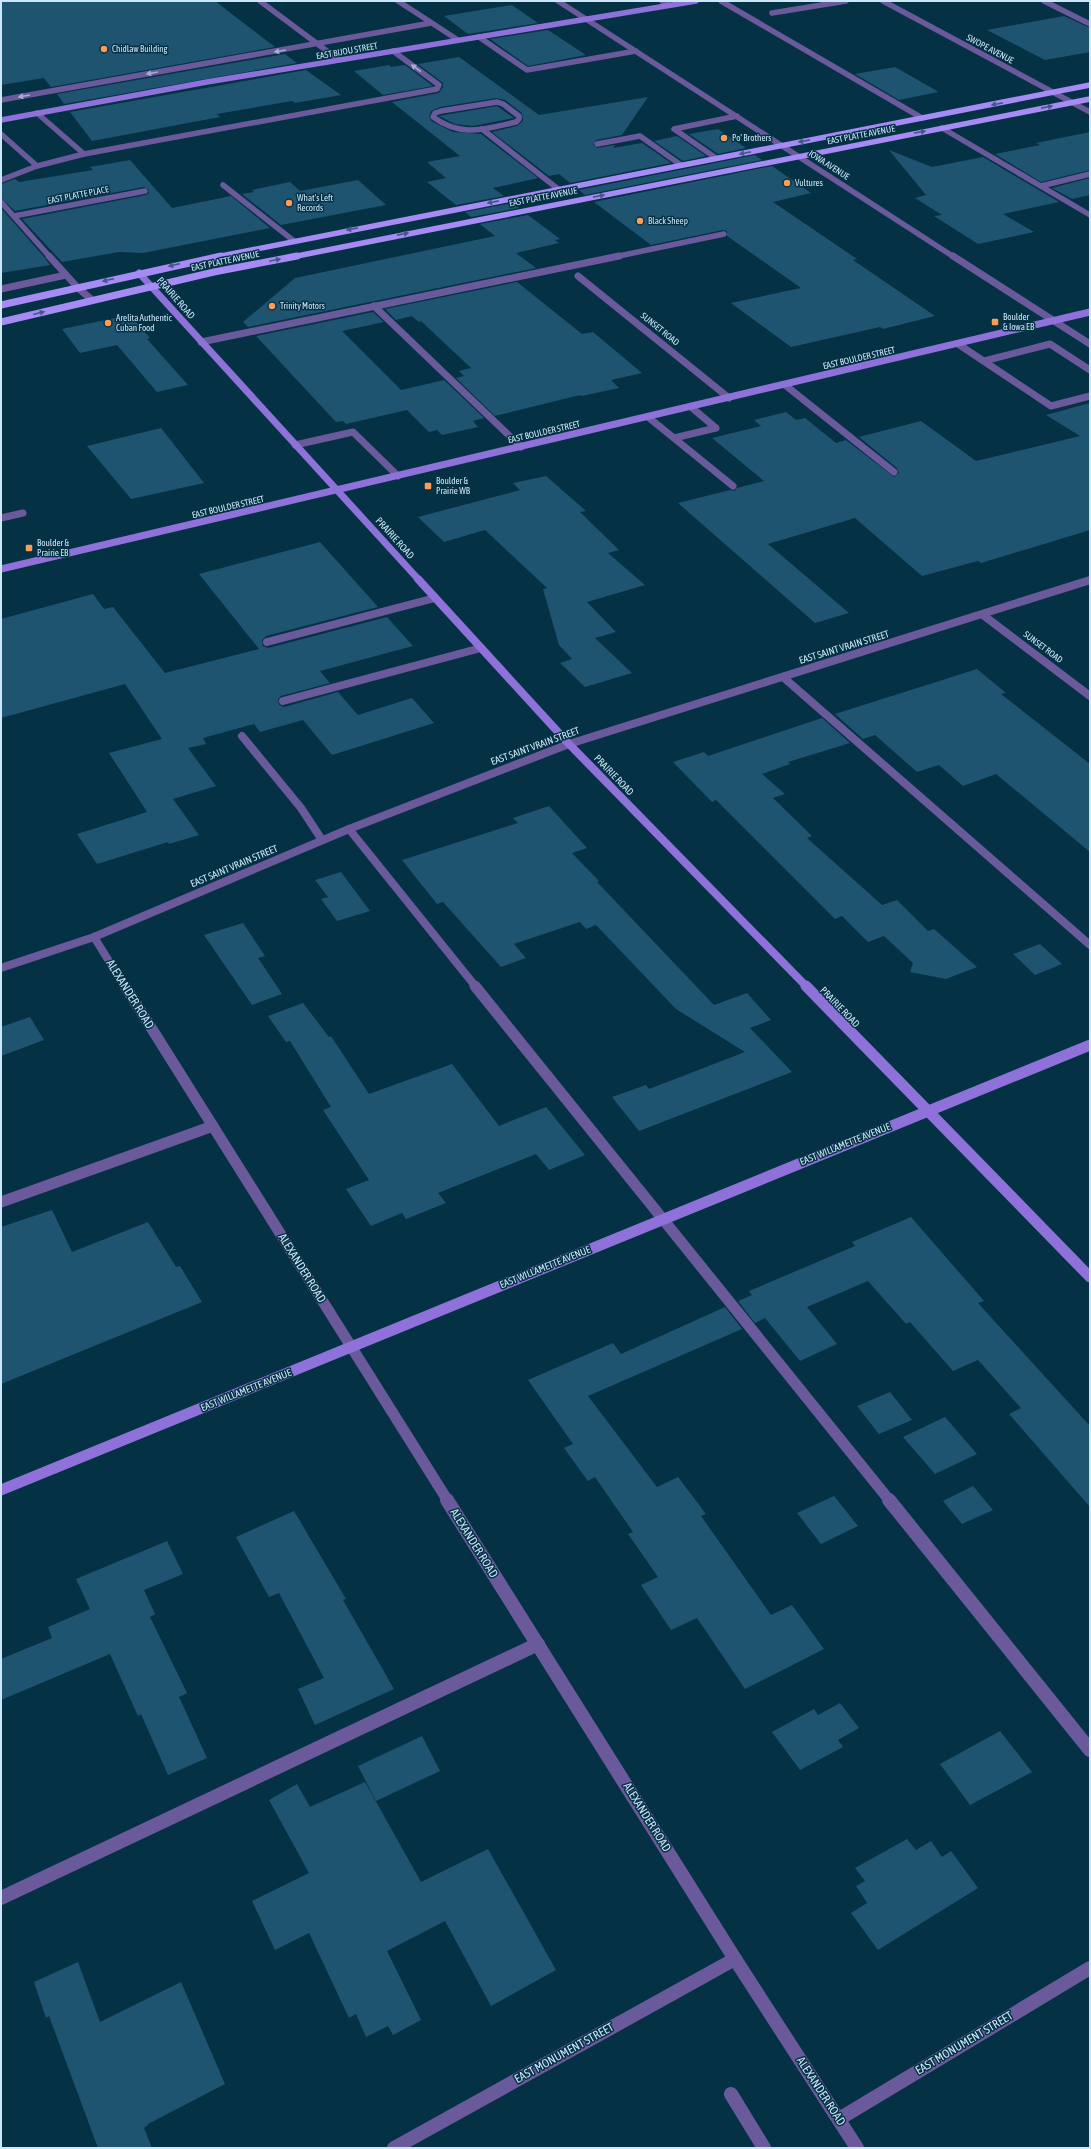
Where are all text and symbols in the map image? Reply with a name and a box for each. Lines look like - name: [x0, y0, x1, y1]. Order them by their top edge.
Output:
- street label: SWOPE AVENUE: [965, 32, 1015, 66]
- street label: EAST BIJOU STREET: [315, 41, 379, 61]
- marker: Chidlaw Building: [99, 44, 109, 54]
- place label: Chidlaw Building: [112, 44, 168, 54]
- one-way arrow: [274, 48, 286, 54]
- one-way arrow: [410, 64, 421, 72]
- one-way arrow: [146, 71, 158, 77]
- one-way arrow: [18, 93, 30, 99]
- one-way arrow: [991, 101, 1003, 107]
- one-way arrow: [1041, 104, 1053, 110]
- street label: EAST PLATTE AVENUE: [826, 123, 896, 146]
- one-way arrow: [913, 129, 926, 135]
- marker: Po’ Brothers: [719, 133, 729, 143]
- place label: Po’ Brothers: [732, 133, 771, 143]
- one-way arrow: [797, 138, 810, 144]
- street label: IOWA AVENUE: [807, 148, 851, 182]
- one-way arrow: [738, 150, 751, 156]
- marker: Vultures: [782, 178, 792, 188]
- place label: Vultures: [795, 178, 823, 188]
- street label: EAST PLATTE PLACE: [46, 184, 110, 206]
- street label: EAST PLATTE AVENUE: [508, 185, 578, 208]
- one-way arrow: [593, 192, 605, 198]
- place label: What's Left Records: [297, 193, 334, 213]
- marker: What's Left Records: [284, 198, 294, 208]
- one-way arrow: [487, 199, 499, 205]
- marker: Black Sheep: [635, 216, 645, 226]
- place label: Black Sheep: [648, 216, 688, 226]
- one-way arrow: [346, 227, 358, 233]
- one-way arrow: [396, 231, 409, 237]
- street label: EAST PLATTE AVENUE: [190, 249, 260, 273]
- one-way arrow: [269, 257, 281, 263]
- one-way arrow: [168, 263, 181, 269]
- street label: PRAIRIE ROAD: [155, 275, 197, 321]
- one-way arrow: [102, 278, 115, 284]
- marker: Trinity Motors: [267, 301, 277, 311]
- place label: Trinity Motors: [280, 301, 325, 311]
- one-way arrow: [33, 309, 45, 315]
- street label: SUNSET ROAD: [639, 311, 681, 347]
- place label: Boulder & Iowa EB: [1003, 312, 1035, 332]
- place label: Arelita Authentic Cuban Food: [116, 313, 172, 333]
- marker: Boulder & Iowa EB: [990, 317, 1000, 327]
- marker: Arelita Authentic Cuban Food: [103, 318, 113, 328]
- street label: EAST BOULDER STREET: [822, 345, 896, 371]
- street label: EAST BOULDER STREET: [507, 419, 581, 445]
- place label: Boulder & Prairie WB: [436, 476, 471, 496]
- marker: Boulder & Prairie WB: [423, 481, 433, 491]
- street label: EAST BOULDER STREET: [191, 494, 265, 520]
- street label: PRAIRIE ROAD: [374, 515, 417, 561]
- place label: Boulder & Prairie EB: [37, 538, 69, 558]
- marker: Boulder & Prairie EB: [24, 543, 34, 553]
- street label: EAST SAINT VRAIN STREET: [798, 628, 891, 666]
- street label: SUNSET ROAD: [1021, 629, 1065, 665]
- street label: EAST SAINT VRAIN STREET: [489, 725, 581, 767]
- street label: PRAIRIE ROAD: [592, 753, 636, 798]
- street label: EAST SAINT VRAIN STREET: [189, 842, 280, 889]
- street label: ALEXANDER ROAD: [103, 957, 157, 1031]
- street label: PRAIRIE ROAD: [818, 985, 862, 1030]
- street label: EAST WILLAMETTE AVENUE: [798, 1120, 893, 1167]
- street label: ALEXANDER ROAD: [275, 1231, 329, 1305]
- street label: EAST WILLAMETTE AVENUE: [498, 1243, 593, 1290]
- street label: EAST WILLAMETTE AVENUE: [199, 1366, 294, 1413]
- street label: ALEXANDER ROAD: [447, 1506, 501, 1580]
- street label: ALEXANDER ROAD: [620, 1780, 674, 1854]
- street label: EAST MONUMENT STREET: [913, 2008, 1016, 2078]
- street label: EAST MONUMENT STREET: [512, 2020, 617, 2086]
- street label: ALEXANDER ROAD: [794, 2054, 849, 2128]

